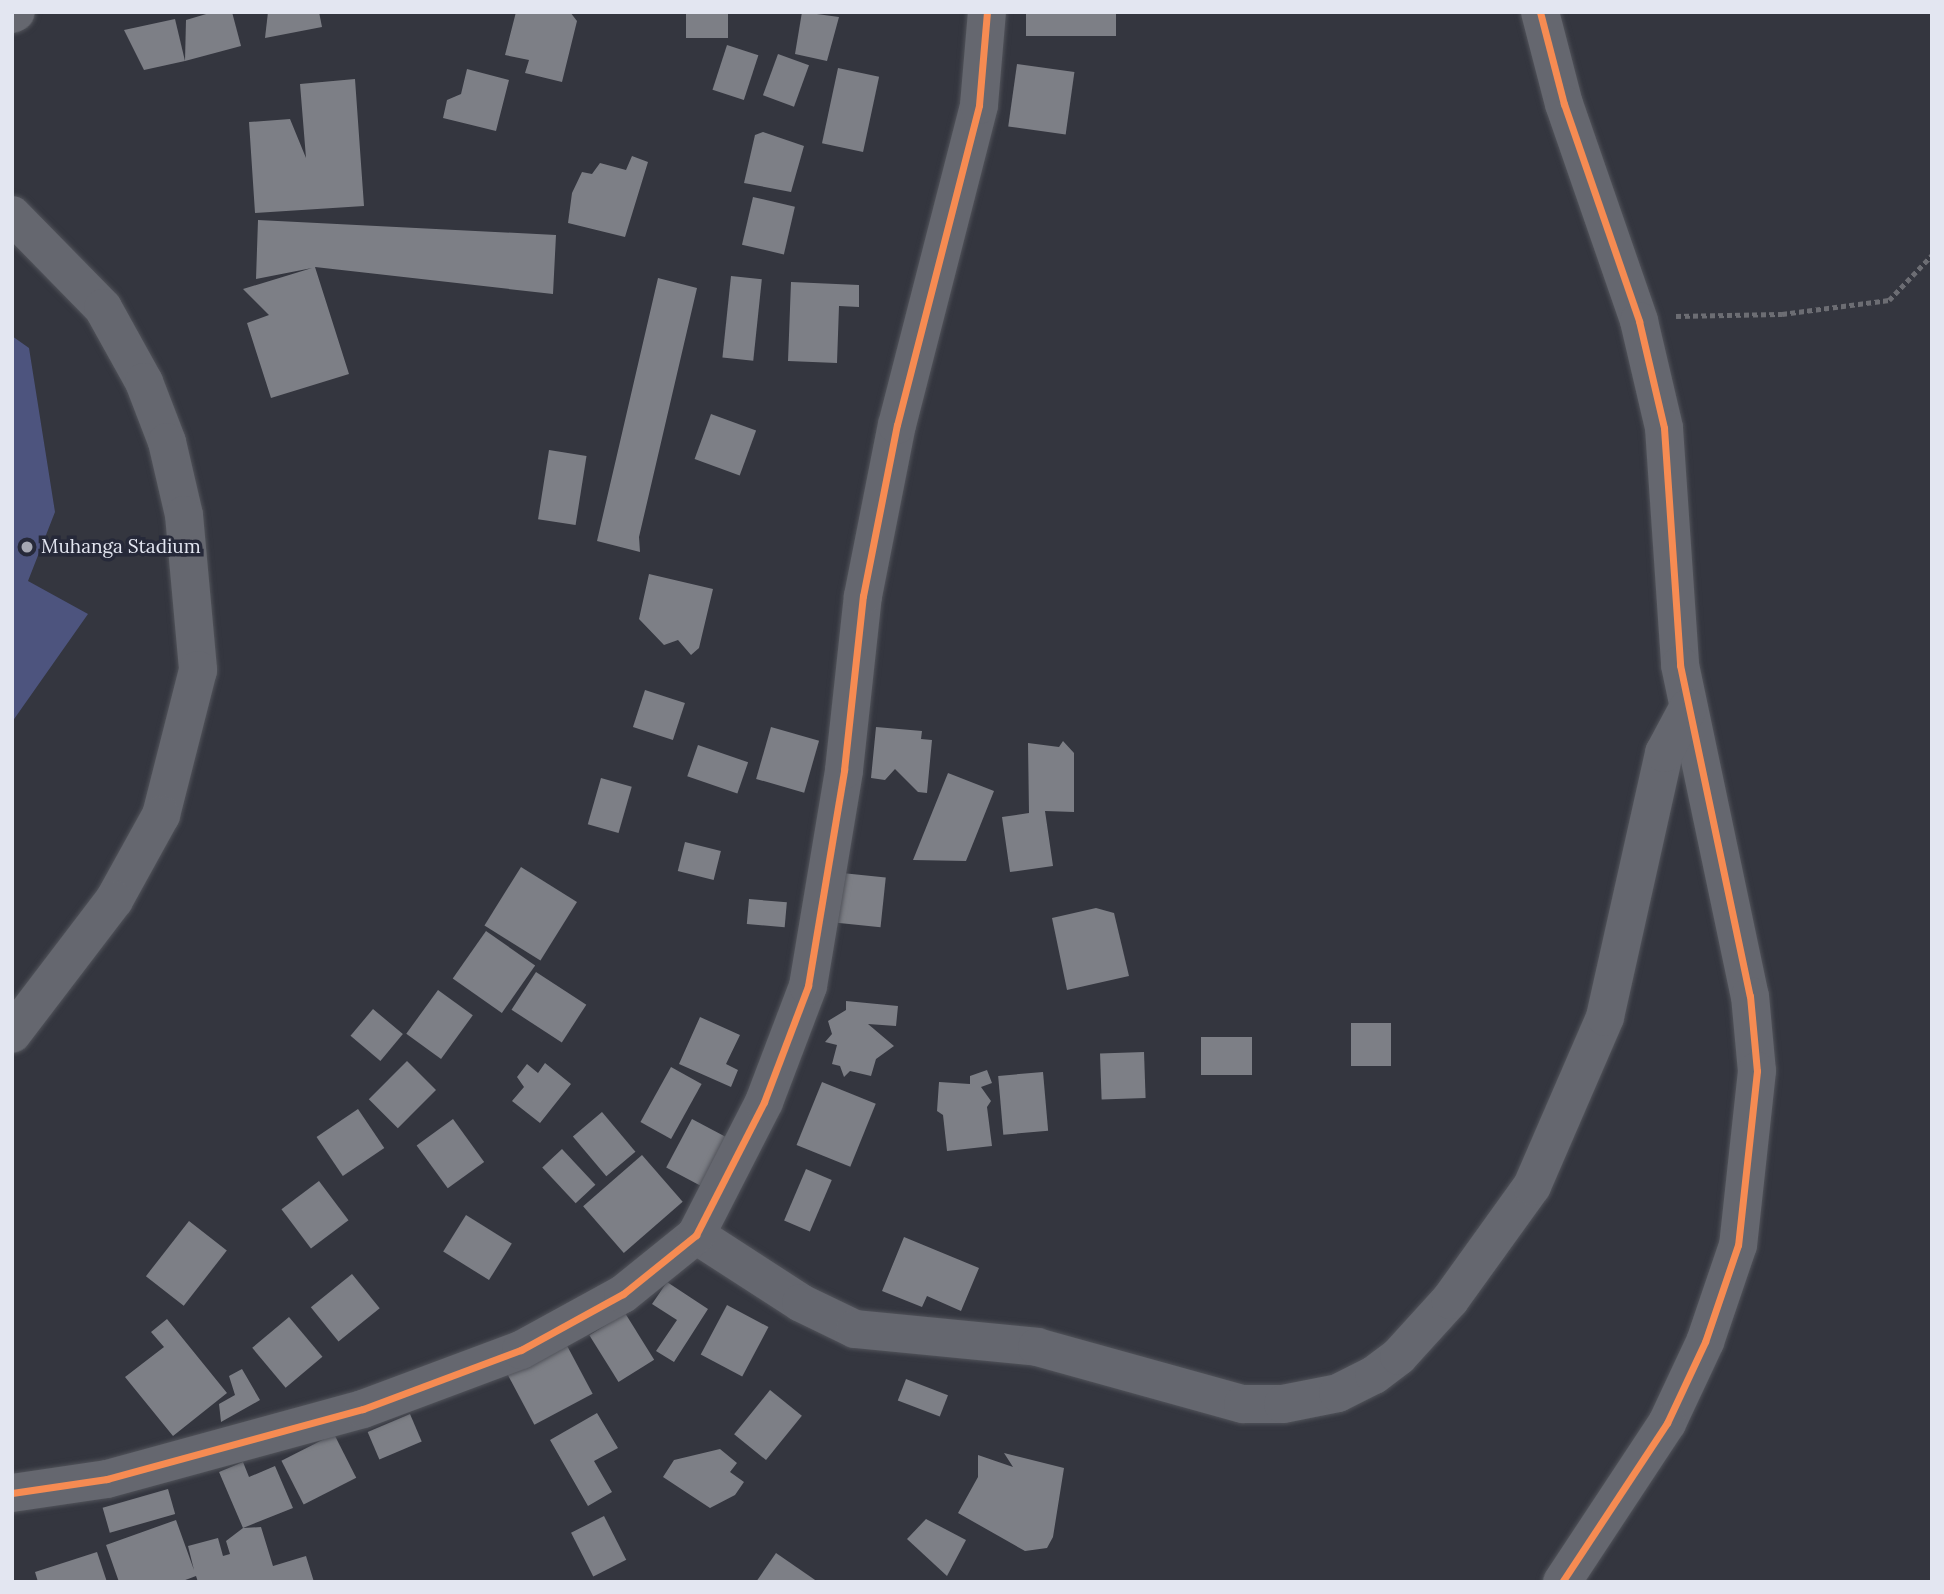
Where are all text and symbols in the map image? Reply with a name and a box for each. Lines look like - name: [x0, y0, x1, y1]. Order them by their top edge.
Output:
- place label: Muhanga Stadium: [41, 536, 201, 558]
- marker: Muhanga Stadium: [19, 539, 35, 555]

